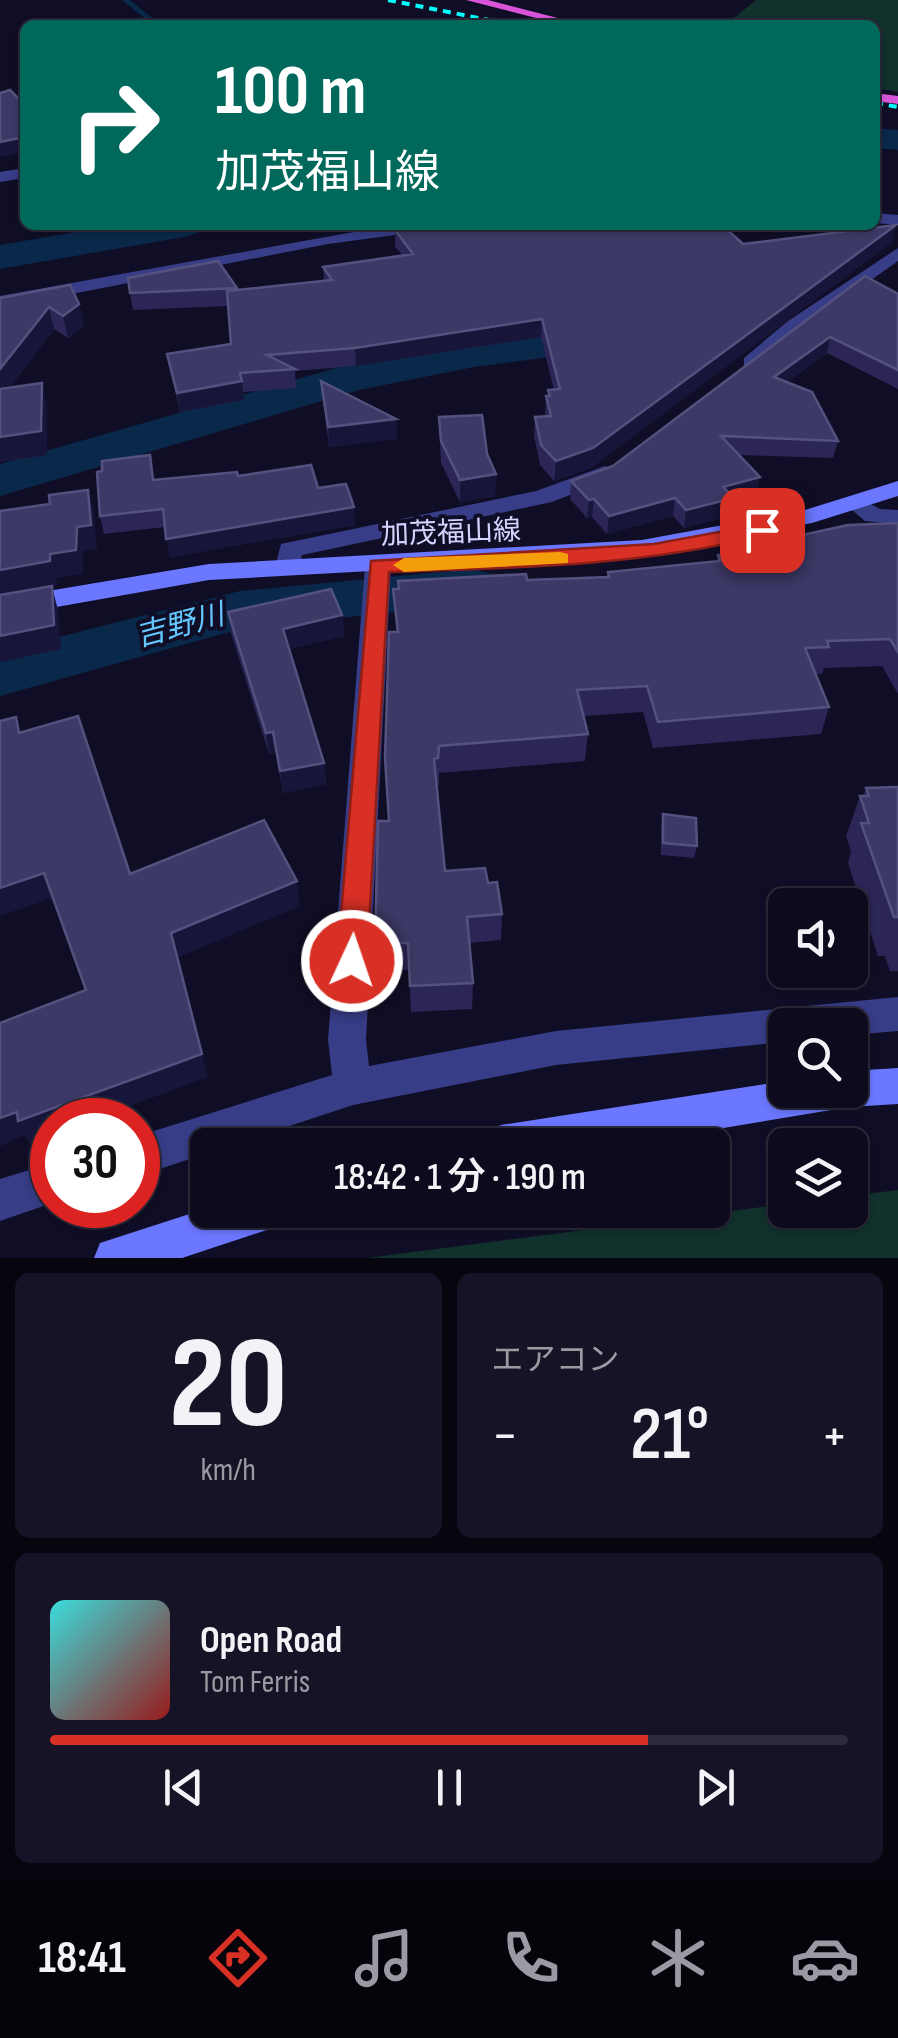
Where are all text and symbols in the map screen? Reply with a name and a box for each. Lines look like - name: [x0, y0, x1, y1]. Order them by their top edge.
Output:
- text: 100 m: [215, 50, 366, 134]
- icon: right: [50, 60, 180, 190]
- text: 加茂福山線: [215, 146, 440, 201]
- pin: [720, 488, 805, 573]
- icon: arrive: [735, 503, 790, 558]
- street label: 加茂福山線: [380, 514, 522, 552]
- water label: 吉野川: [132, 596, 231, 655]
- map controls: [768, 888, 868, 1228]
- button: sound: [768, 888, 868, 988]
- position arrow: [300, 909, 404, 1013]
- button: search: [768, 1008, 868, 1108]
- speed limit sign: 30: [30, 1098, 160, 1228]
- button: layers: [768, 1128, 868, 1228]
- text: 18:42 · 1 分 · 190 m: [334, 1155, 586, 1200]
- text: 20: [169, 1308, 288, 1464]
- text: エアコン: [492, 1341, 620, 1380]
- text: 21°: [630, 1390, 709, 1481]
- text: −: [492, 1403, 518, 1470]
- text: +: [821, 1403, 848, 1470]
- text: km/h: [201, 1451, 256, 1490]
- text: Open Road: [200, 1618, 342, 1663]
- text: Tom Ferris: [200, 1663, 310, 1702]
- icon: previous: [156, 1760, 211, 1815]
- icon: pause: [422, 1760, 477, 1815]
- icon: next: [688, 1760, 743, 1815]
- icon: directions: [203, 1923, 273, 1993]
- icon: music: [349, 1923, 419, 1993]
- icon: phone: [496, 1923, 566, 1993]
- icon: climate: [643, 1923, 713, 1993]
- icon: car: [790, 1923, 860, 1993]
- text: 18:41: [38, 1931, 126, 1986]

